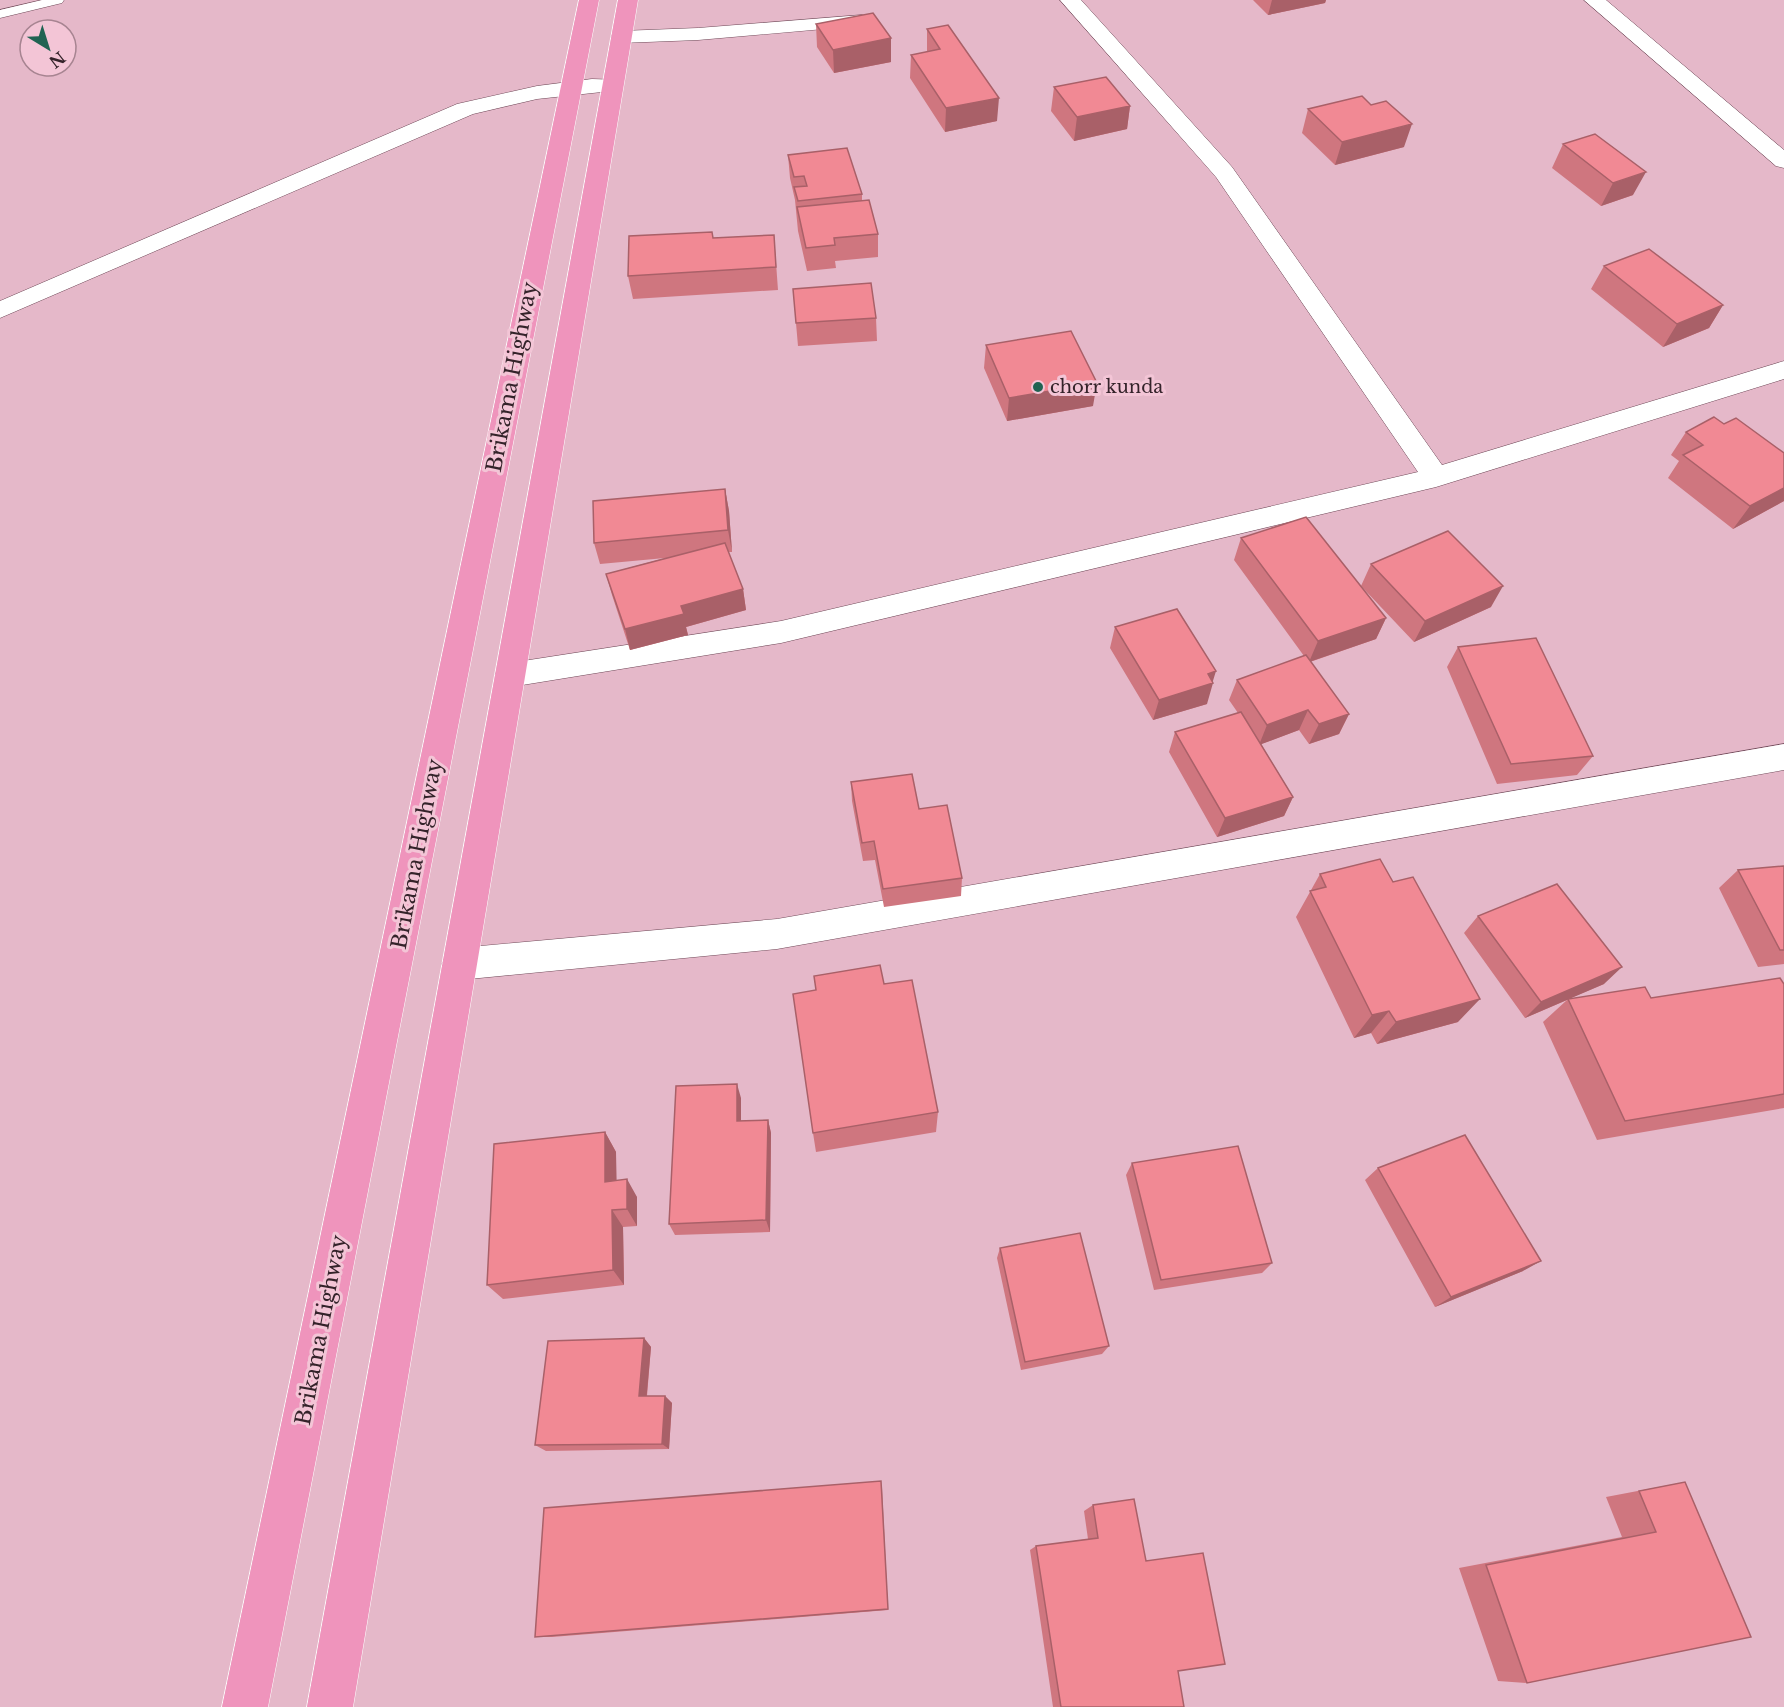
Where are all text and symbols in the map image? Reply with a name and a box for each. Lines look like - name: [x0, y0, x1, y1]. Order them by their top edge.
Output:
- north arrow: [18, 18, 78, 78]
- text: N: [45, 47, 69, 72]
- street label: Brikama Highway: [481, 279, 543, 474]
- place label: chorr kunda: [1050, 376, 1163, 398]
- marker: chorr kunda: [1031, 380, 1045, 394]
- street label: Brikama Highway: [386, 756, 448, 951]
- street label: Brikama Highway: [290, 1232, 352, 1427]

